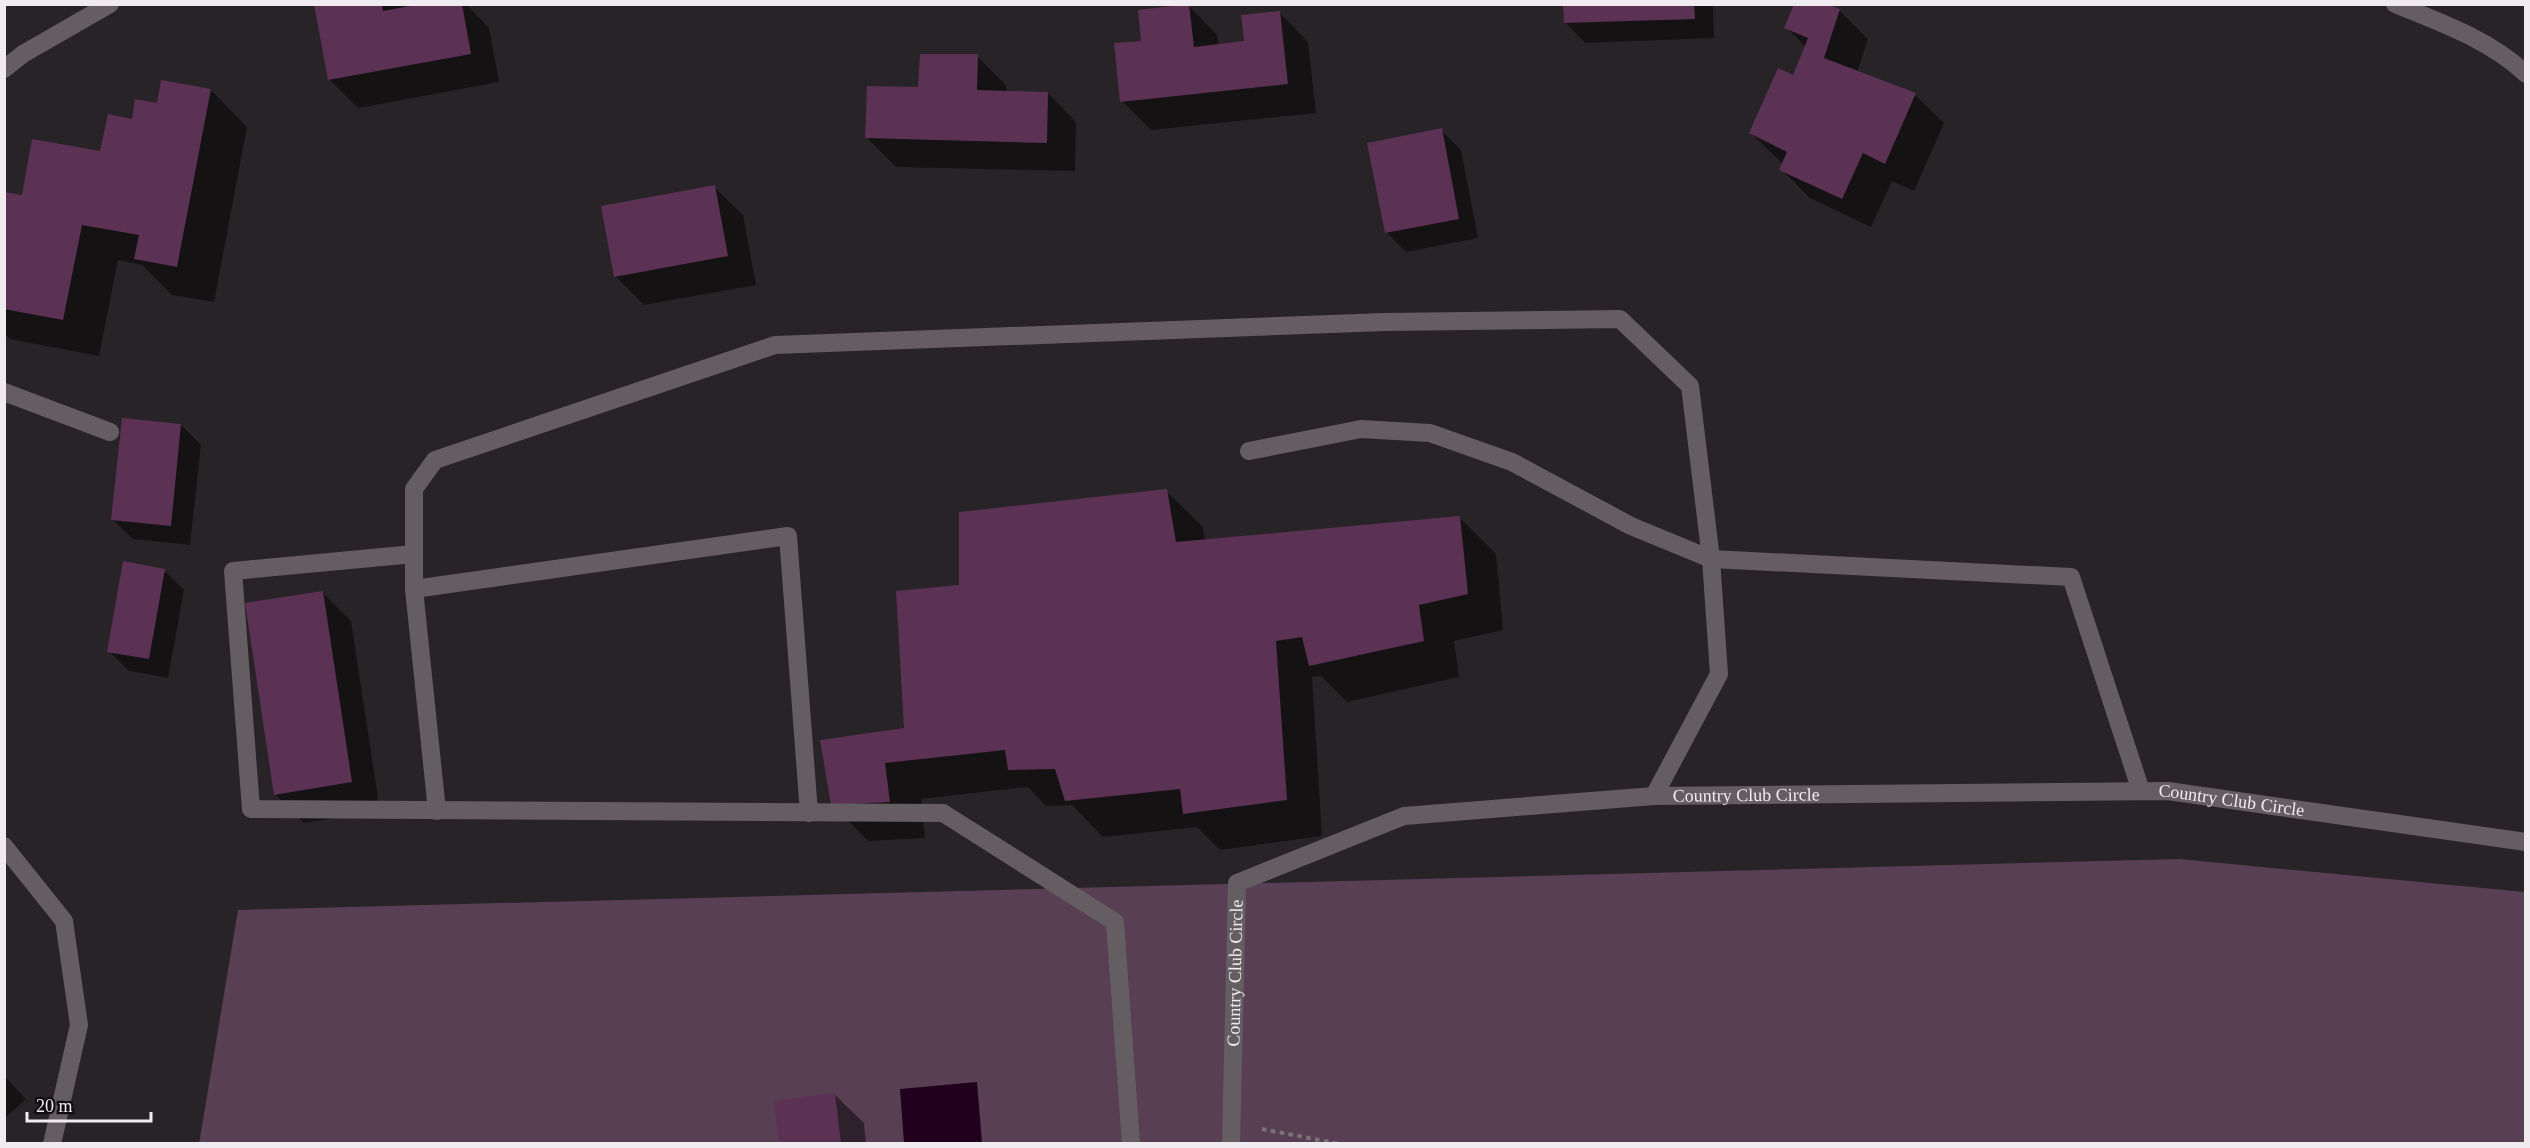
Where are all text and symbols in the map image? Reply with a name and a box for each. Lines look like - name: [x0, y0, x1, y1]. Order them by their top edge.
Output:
- street label: Country Club Circle: [2159, 781, 2306, 820]
- street label: Country Club Circle: [1673, 784, 1820, 806]
- street label: Country Club Circle: [1223, 899, 1247, 1047]
- scale bar: [27, 1085, 152, 1123]
- text: 20 m: [36, 1096, 73, 1116]

